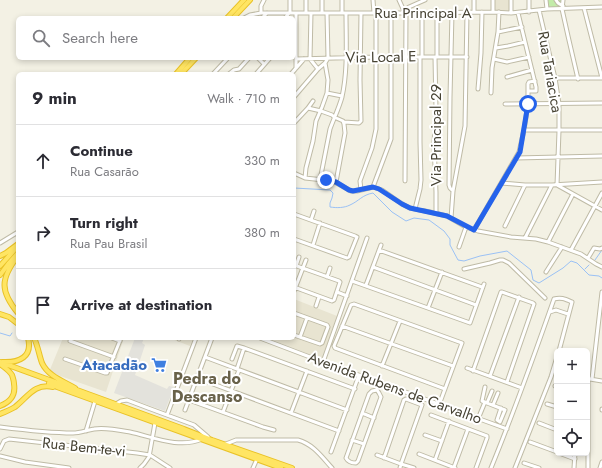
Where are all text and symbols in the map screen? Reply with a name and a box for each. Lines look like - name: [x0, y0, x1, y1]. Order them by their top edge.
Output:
- street label: Rua Principal A: [374, 2, 472, 24]
- search box: [16, 16, 296, 60]
- icon: search: [30, 27, 52, 49]
- text: Search here: [62, 27, 138, 49]
- street label: Rua Tariacica: [532, 30, 568, 114]
- street label: Via Local E: [345, 45, 417, 69]
- street label: Via Principal 29: [425, 84, 447, 186]
- text: 9 min: [32, 86, 77, 110]
- text: Walk · 710 m: [207, 89, 280, 108]
- route start: [519, 95, 537, 113]
- text: Continue: [70, 140, 133, 162]
- icon: ahead: [32, 150, 54, 172]
- text: 330 m: [244, 151, 280, 170]
- text: Rua Casarão: [70, 162, 139, 181]
- route end: [317, 171, 335, 189]
- text: Turn right: [70, 212, 138, 234]
- icon: right: [32, 222, 54, 244]
- text: 380 m: [244, 223, 280, 242]
- text: Rua Pau Brasil: [70, 234, 148, 253]
- icon: arrive: [32, 294, 54, 316]
- text: Arrive at destination: [70, 294, 212, 316]
- street label: Avenida Rubens de Carvalho: [305, 346, 485, 430]
- map controls: [554, 348, 590, 456]
- button: +: [554, 348, 590, 384]
- place label: Atacadão: [80, 354, 147, 376]
- supermarket icon: Atacadão: [150, 356, 168, 374]
- district label: Pedra do Descanso: [172, 367, 242, 408]
- button: −: [554, 384, 590, 420]
- button: locate: [554, 420, 590, 456]
- street label: Rua Bem-te-vi: [41, 432, 127, 462]

